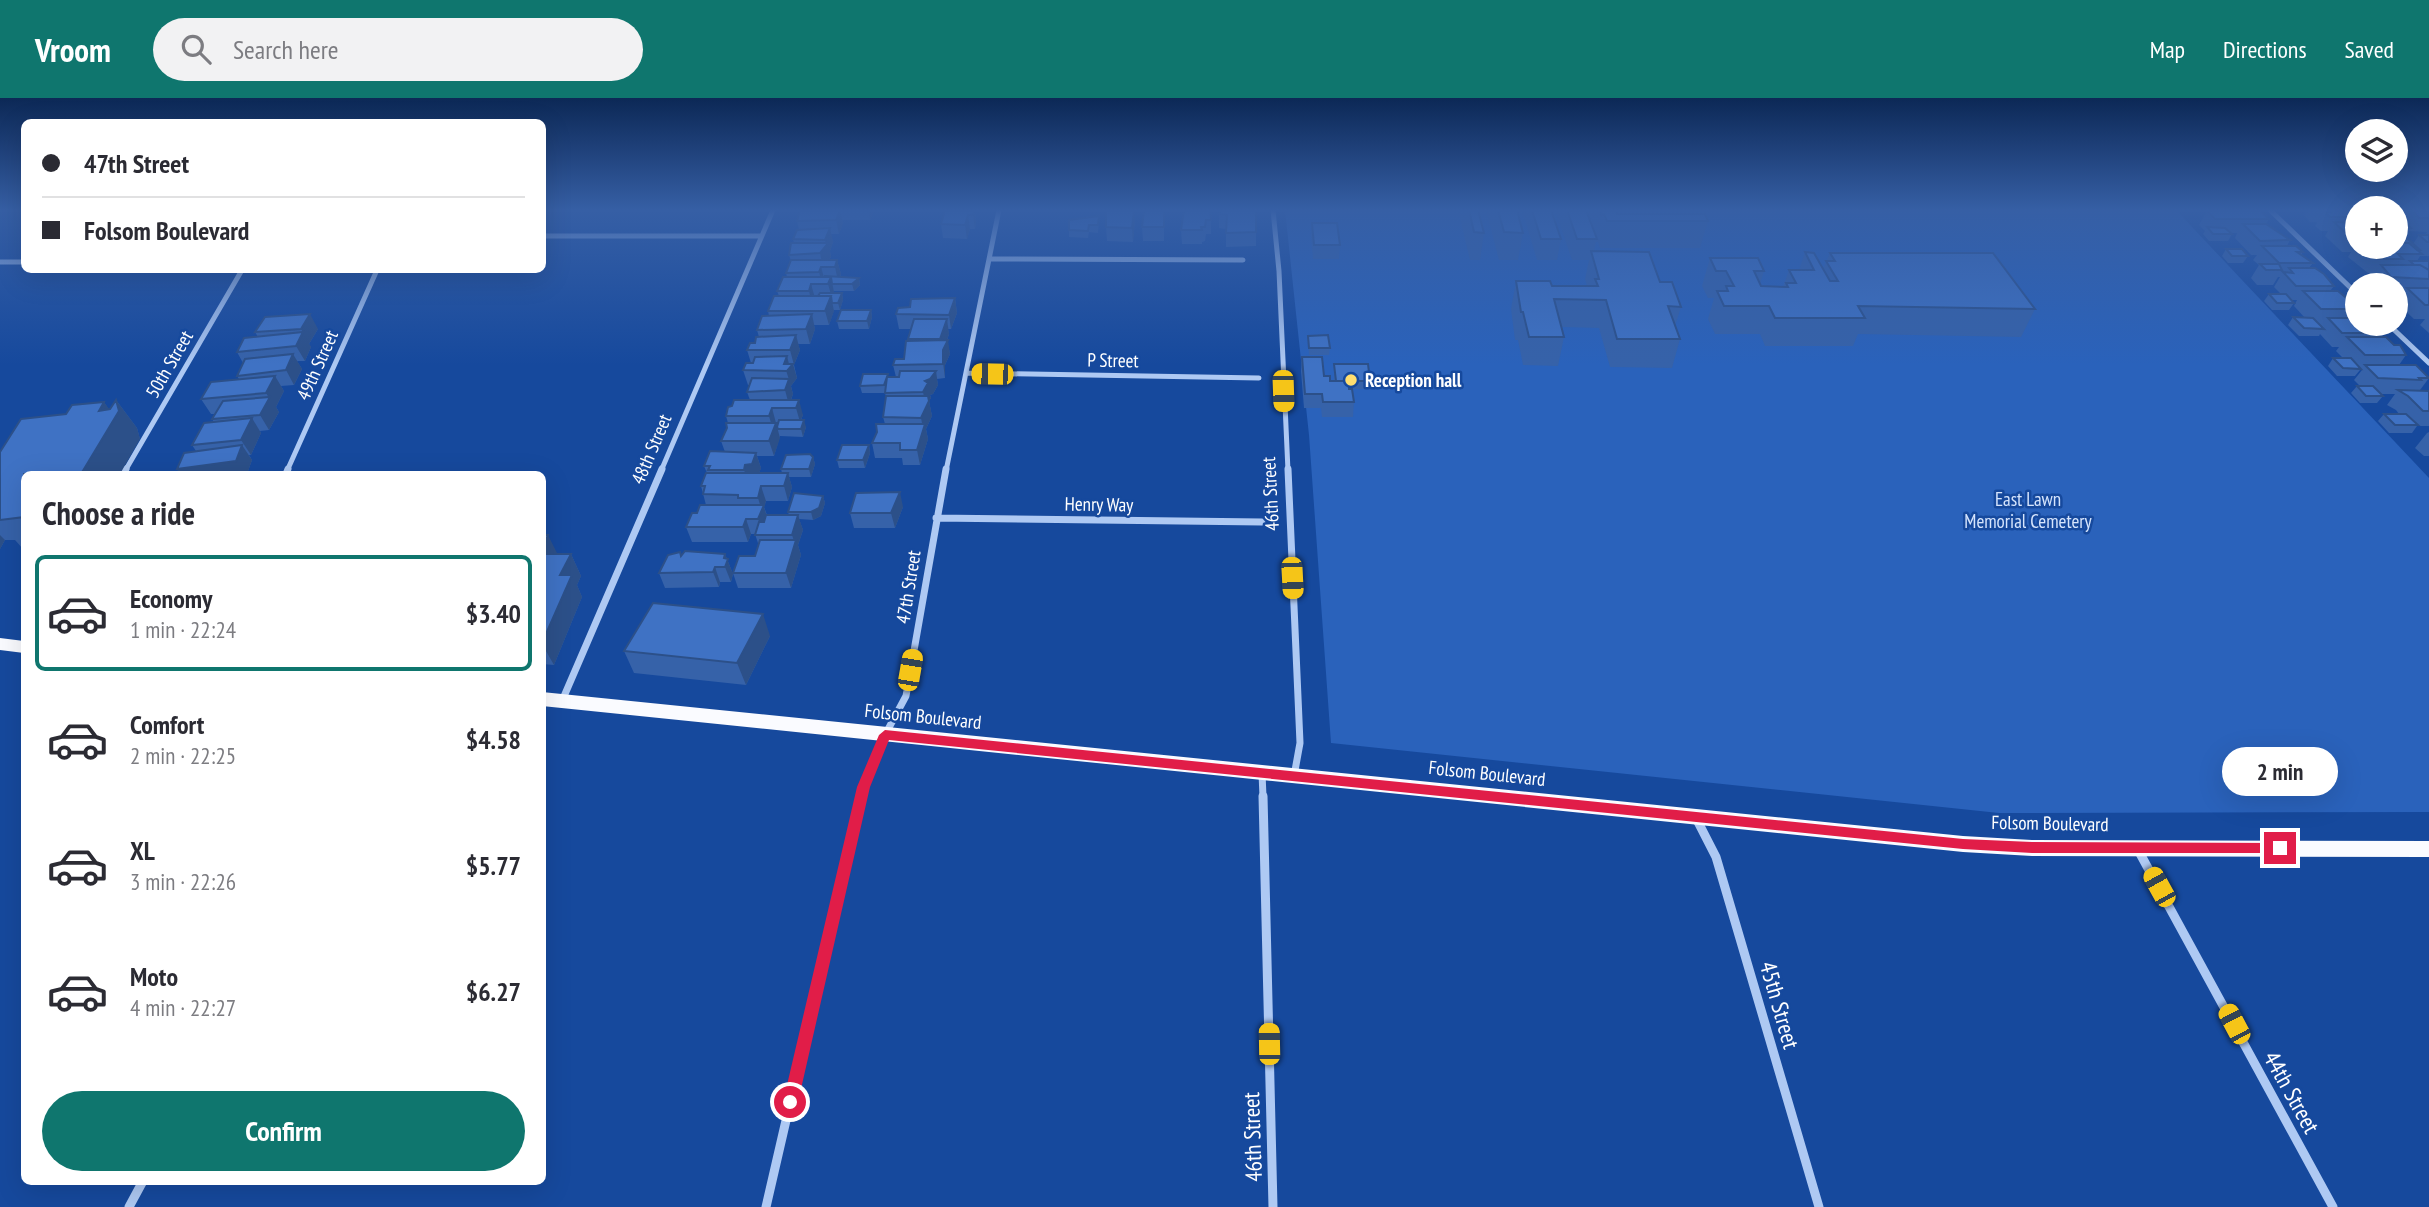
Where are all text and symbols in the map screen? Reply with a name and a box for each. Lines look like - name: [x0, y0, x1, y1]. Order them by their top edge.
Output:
- search box: [153, 18, 643, 81]
- text: Vroom: [35, 28, 111, 71]
- icon: search: [177, 30, 215, 68]
- text: Search here: [233, 33, 339, 66]
- text: Map: [2150, 34, 2185, 65]
- text: Directions: [2223, 34, 2307, 65]
- text: Saved: [2345, 34, 2394, 65]
- map controls: [2345, 119, 2408, 336]
- button: layers: [2345, 119, 2408, 182]
- text: 47th Street: [84, 147, 189, 180]
- button: +: [2345, 196, 2408, 259]
- text: Folsom Boulevard: [84, 214, 249, 247]
- button: −: [2345, 273, 2408, 336]
- street label: 50th Street: [140, 325, 198, 402]
- street label: 49th Street: [291, 326, 343, 404]
- street label: P Street: [1087, 348, 1140, 372]
- car: [971, 363, 1014, 385]
- place label: Reception hall: [1365, 368, 1462, 392]
- car: [1272, 370, 1295, 412]
- marker: Reception hall: [1343, 372, 1359, 388]
- street label: 48th Street: [625, 410, 677, 488]
- street label: 46th Street: [1256, 456, 1284, 532]
- park label: East Lawn Memorial Cemetery: [1964, 487, 2093, 533]
- street label: Henry Way: [1064, 491, 1134, 517]
- text: Choose a ride: [42, 492, 195, 534]
- street label: 47th Street: [890, 548, 926, 625]
- car: [1281, 556, 1304, 600]
- icon: car: [46, 582, 109, 645]
- text: Economy: [130, 582, 212, 615]
- text: $3.40: [466, 597, 521, 630]
- text: 1 min · 22:24: [130, 615, 236, 644]
- car: [897, 647, 924, 693]
- street label: Folsom Boulevard: [863, 698, 983, 734]
- icon: car: [46, 708, 109, 771]
- text: Comfort: [130, 708, 204, 741]
- text: $4.58: [466, 723, 521, 756]
- text: 2 min · 22:25: [130, 741, 236, 770]
- callout: 2 min: [2222, 746, 2338, 796]
- street label: Folsom Boulevard: [1427, 755, 1547, 791]
- text: 2 min: [2257, 757, 2303, 786]
- street label: Folsom Boulevard: [1991, 810, 2109, 836]
- route end: [2264, 832, 2296, 864]
- icon: car: [46, 834, 109, 897]
- text: XL: [130, 834, 155, 867]
- text: $5.77: [466, 849, 521, 882]
- car: [2140, 864, 2179, 910]
- text: 3 min · 22:26: [130, 867, 236, 896]
- street label: 45th Street: [1754, 958, 1806, 1053]
- icon: car: [46, 960, 109, 1023]
- text: Moto: [130, 960, 178, 993]
- text: $6.27: [466, 975, 521, 1008]
- text: 4 min · 22:27: [130, 993, 236, 1022]
- car: [2215, 1001, 2254, 1047]
- car: [1259, 1023, 1280, 1065]
- street label: 44th Street: [2258, 1046, 2327, 1139]
- route start: [774, 1086, 806, 1118]
- button: Confirm: [42, 1091, 525, 1171]
- street label: 46th Street: [1236, 1091, 1268, 1182]

